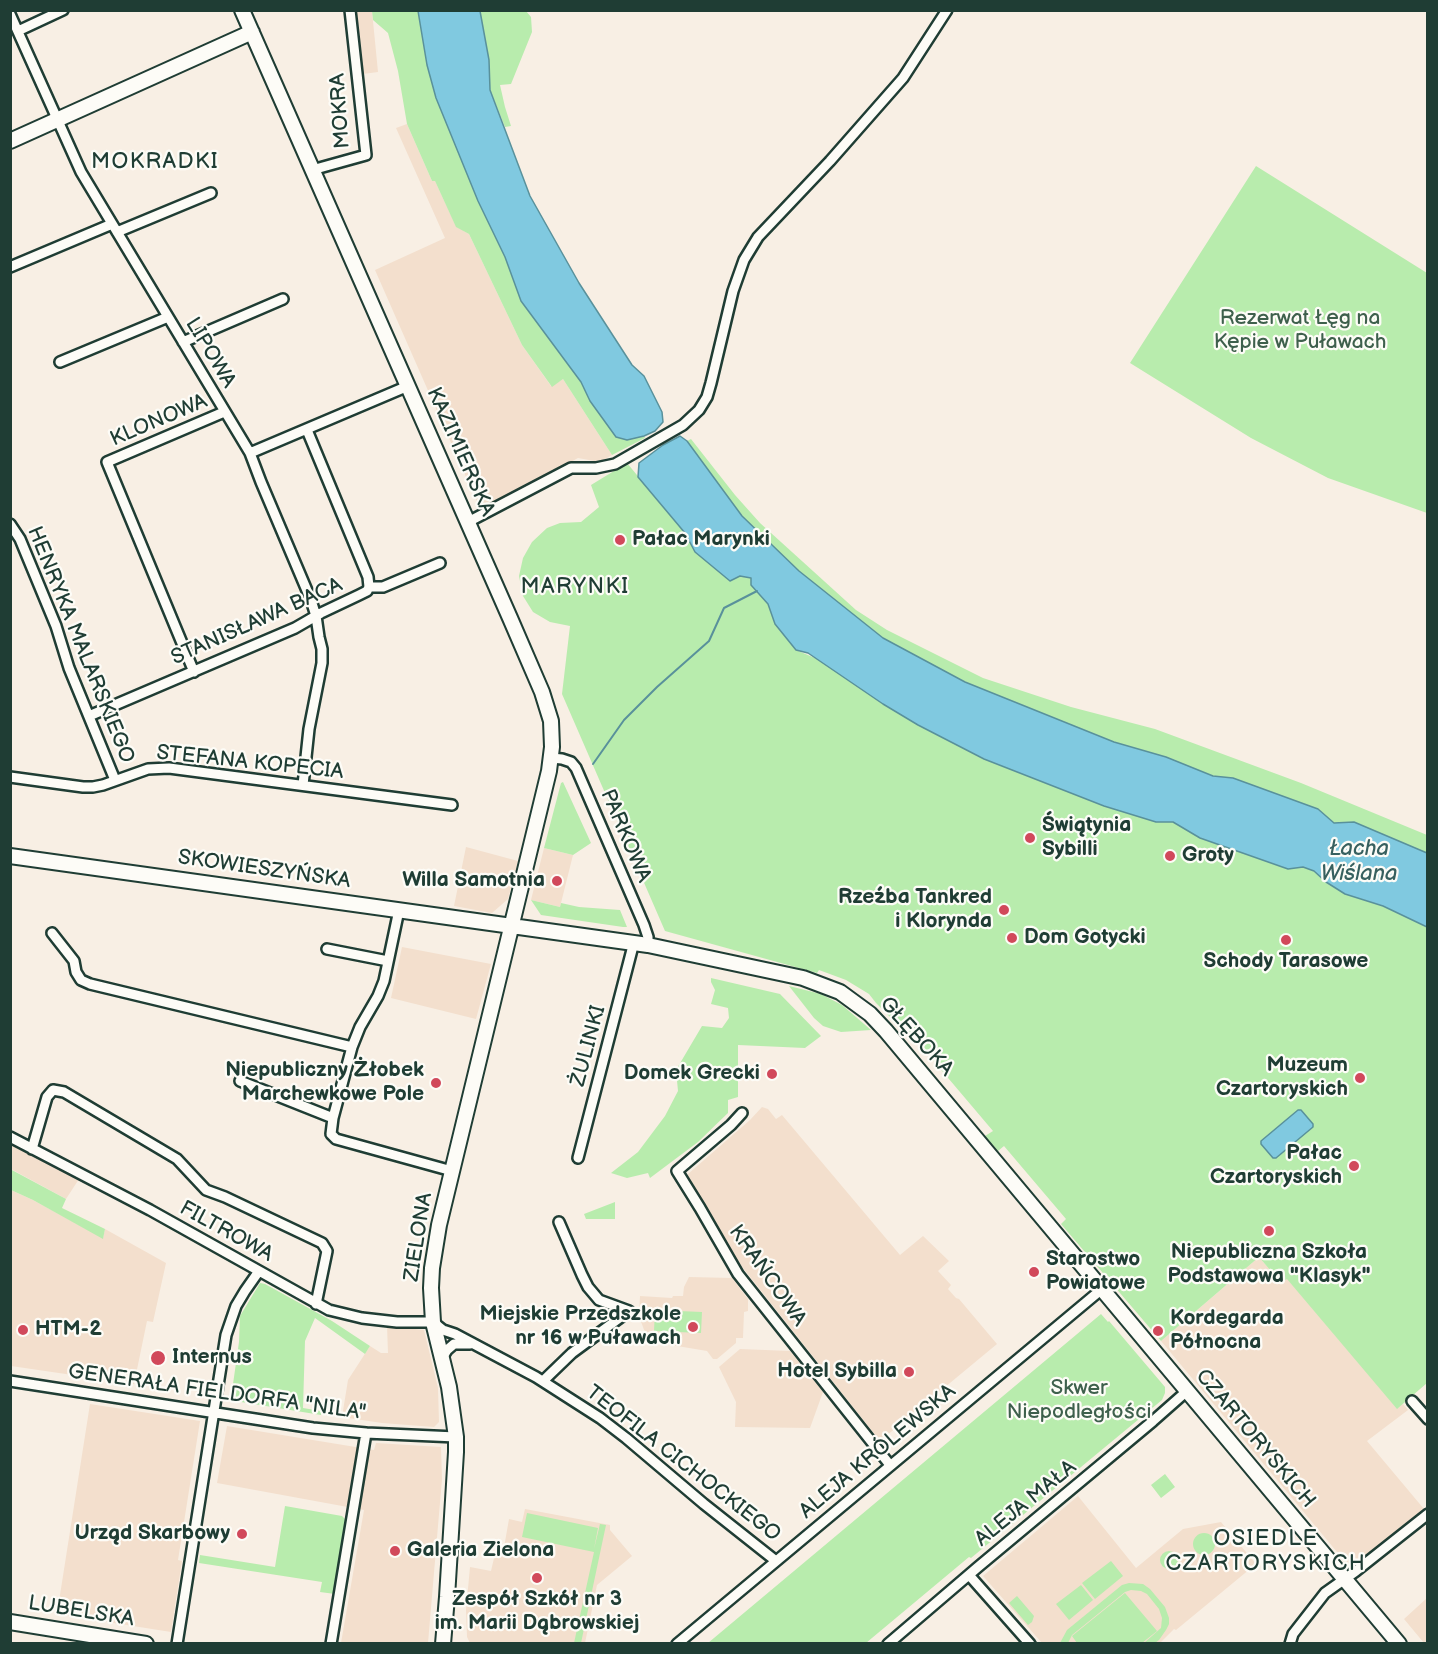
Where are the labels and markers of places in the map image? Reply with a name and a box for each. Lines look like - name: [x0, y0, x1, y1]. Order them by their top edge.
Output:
- place label: Pałac Marynki: [632, 527, 770, 553]
- marker: Pałac Marynki: [613, 533, 627, 547]
- place label: Świątynia Sybilli: [1042, 813, 1131, 863]
- marker: Świątynia Sybilli: [1023, 831, 1037, 845]
- place label: Groty: [1182, 843, 1234, 869]
- marker: Groty: [1163, 849, 1177, 863]
- place label: Willa Samotnia: [402, 868, 545, 894]
- marker: Willa Samotnia: [550, 874, 564, 888]
- place label: Rzeźba Tankred i Klorynda: [838, 885, 992, 935]
- marker: Rzeźba Tankred i Klorynda: [997, 903, 1011, 917]
- place label: Dom Gotycki: [1024, 925, 1146, 951]
- marker: Dom Gotycki: [1005, 931, 1019, 945]
- marker: Schody Tarasowe: [1279, 933, 1293, 947]
- place label: Schody Tarasowe: [1204, 949, 1368, 975]
- place label: Muzeum Czartoryskich: [1216, 1053, 1348, 1103]
- place label: Niepubliczny Żłobek Marchewkowe Pole: [225, 1058, 424, 1108]
- place label: Domek Grecki: [624, 1061, 760, 1087]
- marker: Domek Grecki: [765, 1067, 779, 1081]
- marker: Muzeum Czartoryskich: [1353, 1071, 1367, 1085]
- marker: Niepubliczny Żłobek Marchewkowe Pole: [429, 1076, 443, 1090]
- place label: Pałac Czartoryskich: [1210, 1141, 1342, 1191]
- marker: Pałac Czartoryskich: [1347, 1159, 1361, 1173]
- marker: Niepubliczna Szkoła Podstawowa "Klasyk": [1262, 1224, 1276, 1238]
- place label: Niepubliczna Szkoła Podstawowa "Klasyk": [1167, 1240, 1371, 1290]
- place label: Starostwo Powiatowe: [1046, 1247, 1145, 1297]
- marker: Starostwo Powiatowe: [1027, 1265, 1041, 1279]
- place label: Miejskie Przedszkole nr 16 w Puławach: [480, 1302, 681, 1352]
- place label: Kordegarda Północna: [1170, 1306, 1284, 1356]
- place label: HTM-2: [35, 1317, 102, 1343]
- marker: Miejskie Przedszkole nr 16 w Puławach: [686, 1320, 700, 1334]
- marker: HTM-2: [16, 1323, 30, 1337]
- marker: Kordegarda Północna: [1151, 1324, 1165, 1338]
- place label: Internus: [172, 1345, 252, 1371]
- marker: Internus: [149, 1349, 167, 1367]
- place label: Hotel Sybilla: [777, 1359, 897, 1385]
- marker: Hotel Sybilla: [902, 1365, 916, 1379]
- place label: Urząd Skarbowy: [75, 1521, 230, 1547]
- marker: Urząd Skarbowy: [235, 1527, 249, 1541]
- place label: Galeria Zielona: [407, 1538, 554, 1564]
- marker: Galeria Zielona: [388, 1544, 402, 1558]
- marker: Zespół Szkół nr 3 im. Marii Dąbrowskiej: [530, 1571, 544, 1585]
- place label: Zespół Szkół nr 3 im. Marii Dąbrowskiej: [435, 1587, 639, 1637]

